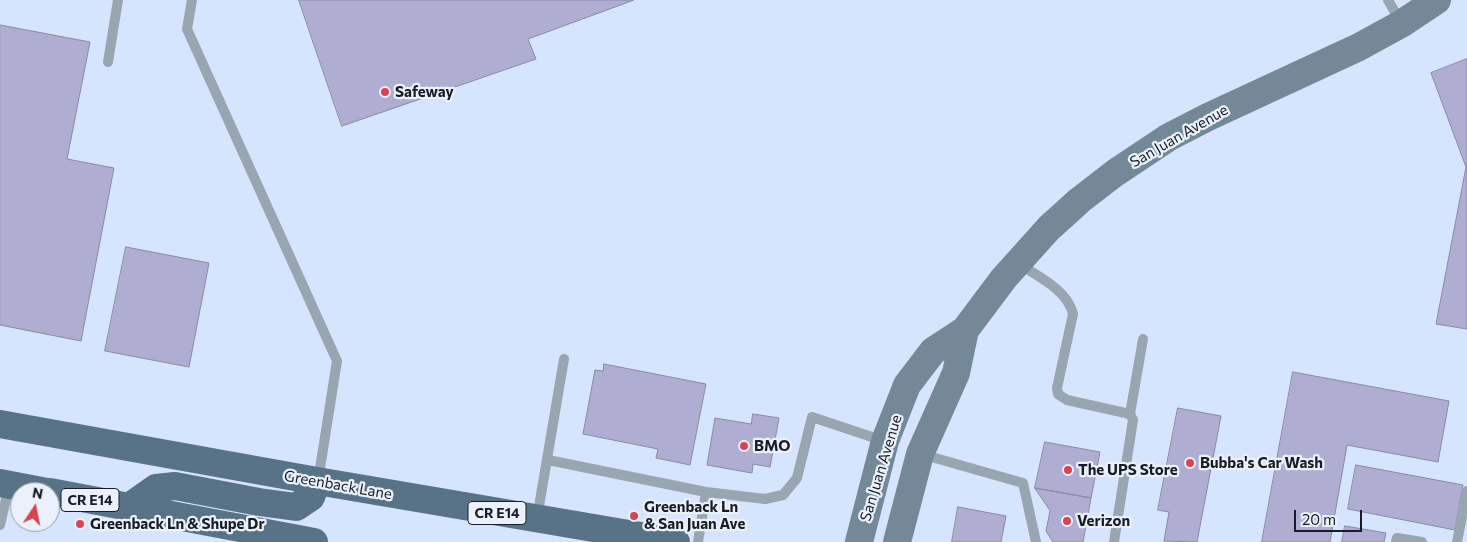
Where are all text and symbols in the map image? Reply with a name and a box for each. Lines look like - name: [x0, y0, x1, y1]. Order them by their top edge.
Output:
- place label: Safeway: [395, 83, 454, 101]
- marker: Safeway: [379, 86, 391, 98]
- street label: San Juan Avenue: [1127, 101, 1231, 171]
- street label: San Juan Avenue: [856, 413, 906, 523]
- place label: BMO: [754, 437, 790, 455]
- marker: BMO: [738, 440, 750, 452]
- place label: Bubba's Car Wash: [1200, 454, 1323, 472]
- marker: Bubba's Car Wash: [1184, 457, 1196, 469]
- place label: The UPS Store: [1078, 461, 1178, 479]
- marker: The UPS Store: [1062, 464, 1074, 476]
- street label: Greenback Lane: [283, 467, 393, 503]
- north arrow: [10, 482, 60, 532]
- text: N: [31, 483, 45, 502]
- road number: CR E14: [61, 488, 119, 512]
- place label: Greenback Ln & San Juan Ave: [644, 498, 745, 533]
- scale bar: [1297, 500, 1364, 532]
- road number: CR E14: [468, 502, 526, 524]
- marker: Greenback Ln & San Juan Ave: [628, 510, 640, 522]
- text: 20 m: [1302, 510, 1336, 528]
- place label: Verizon: [1077, 512, 1130, 530]
- place label: Greenback Ln & Shupe Dr: [90, 515, 265, 533]
- marker: Verizon: [1061, 515, 1073, 527]
- marker: Greenback Ln & Shupe Dr: [74, 518, 86, 530]

